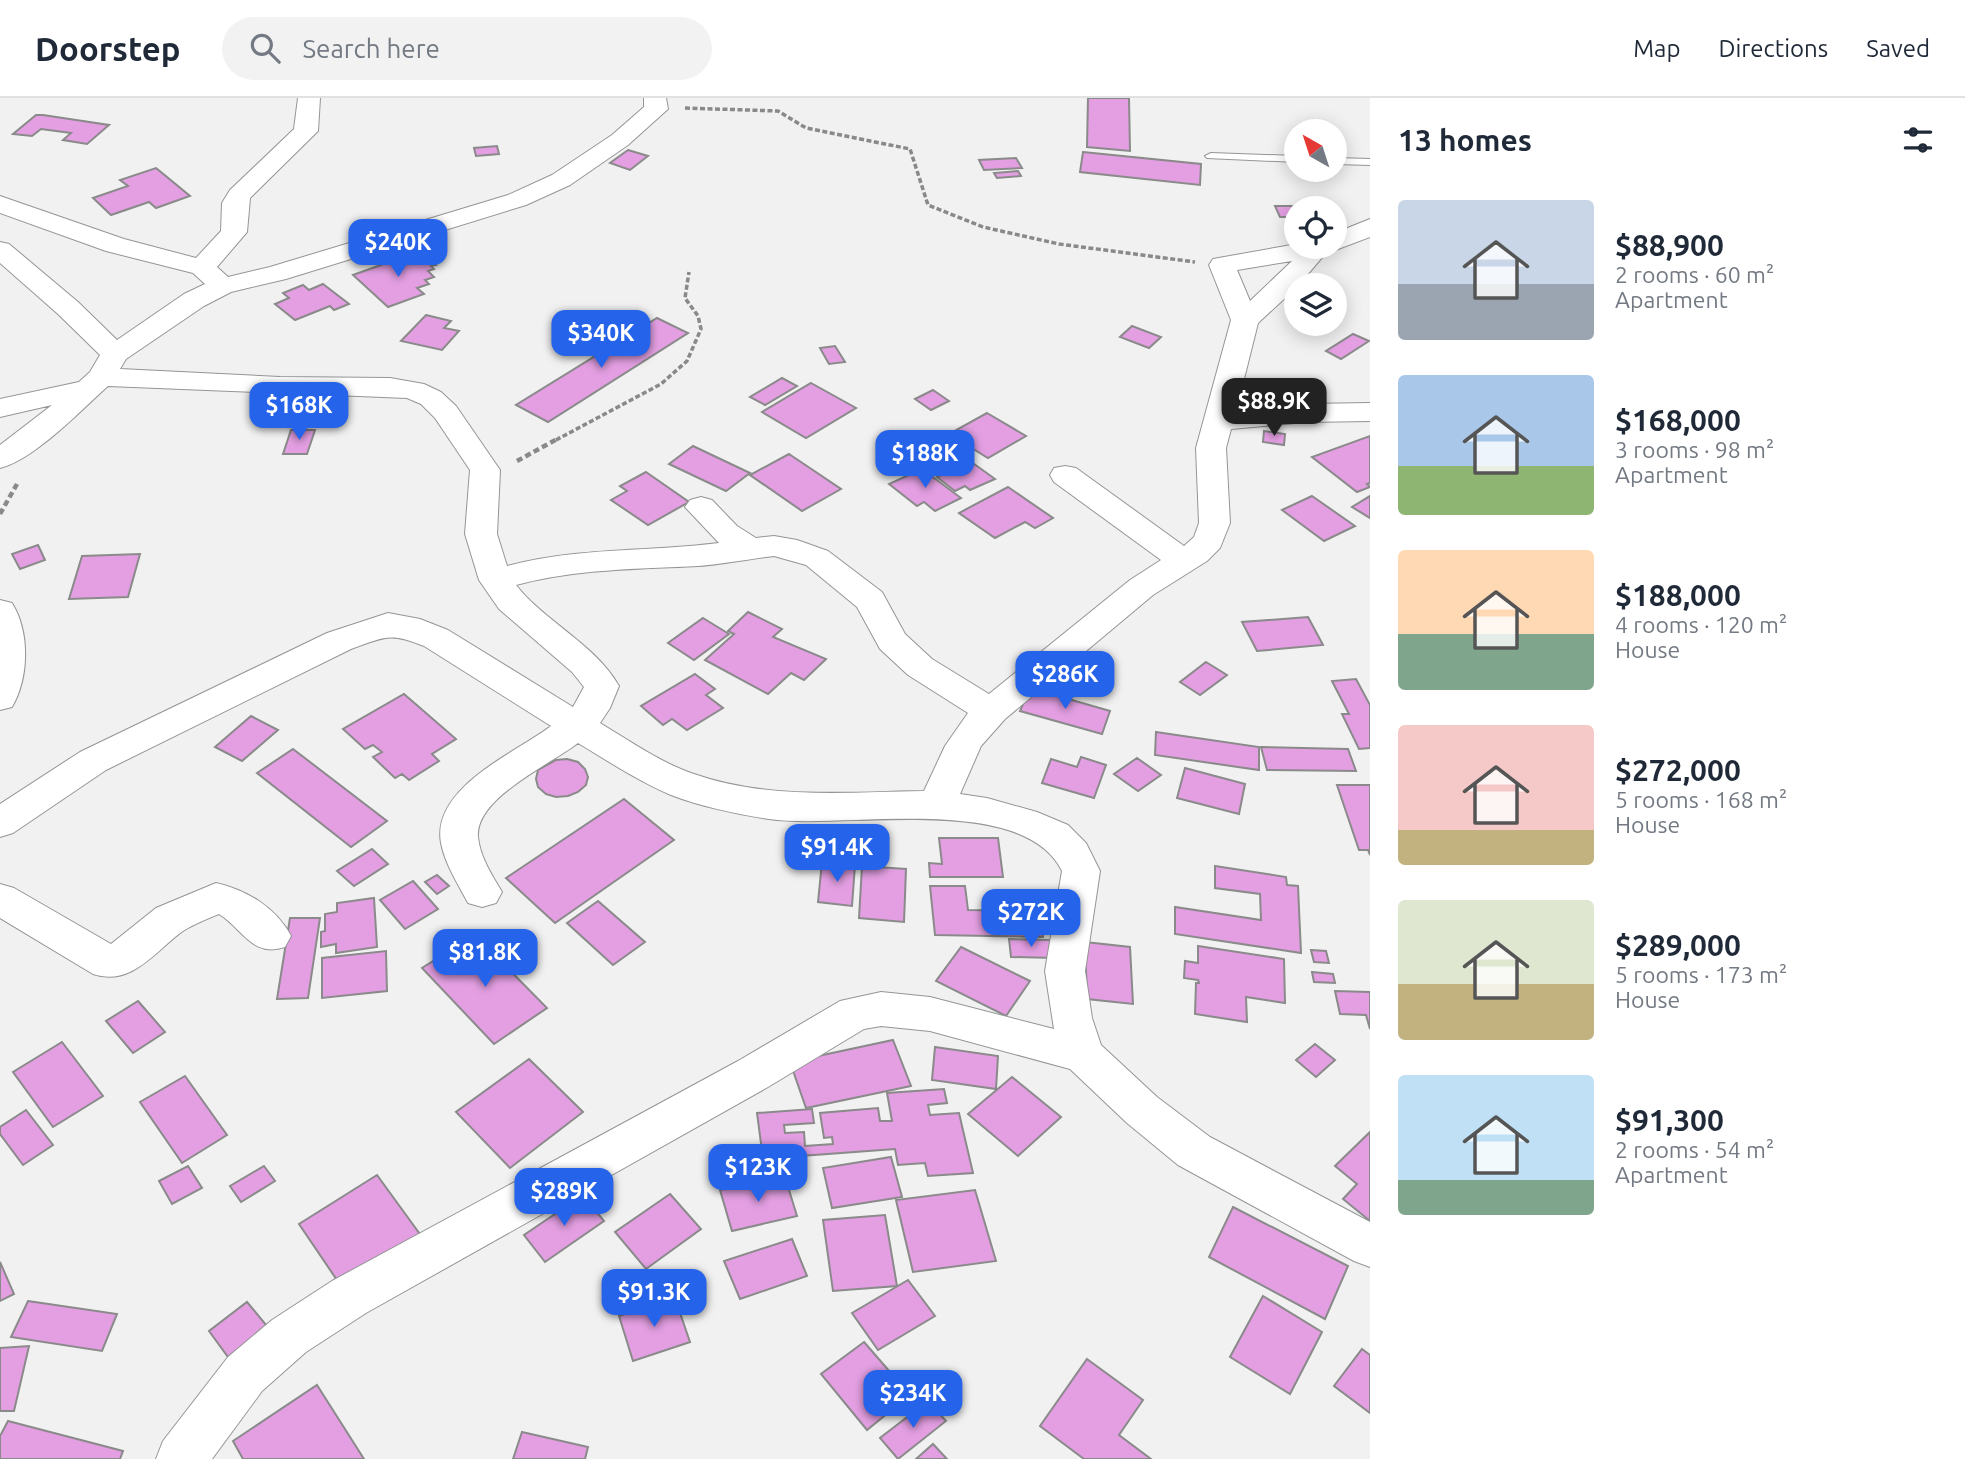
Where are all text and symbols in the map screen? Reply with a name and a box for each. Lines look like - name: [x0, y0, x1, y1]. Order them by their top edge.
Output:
- search box: [222, 17, 712, 80]
- icon: search: [246, 29, 284, 67]
- text: Doorstep: [35, 30, 180, 67]
- text: Search here: [302, 34, 440, 63]
- text: Map: [1633, 35, 1680, 62]
- text: Directions: [1718, 35, 1828, 62]
- text: Saved: [1866, 35, 1930, 62]
- north arrow: [1284, 119, 1348, 182]
- map controls: [1284, 119, 1347, 336]
- icon: filters: [1899, 121, 1937, 159]
- text: 13 homes: [1398, 123, 1532, 157]
- button: locate: [1284, 196, 1347, 259]
- pin: $240K: [349, 220, 447, 279]
- icon: home: [1454, 228, 1538, 312]
- text: $88,900: [1615, 228, 1724, 262]
- text: $240K: [364, 229, 432, 254]
- text: 2 rooms · 60 m²: [1615, 262, 1774, 287]
- button: layers: [1284, 273, 1347, 336]
- text: Apartment: [1615, 287, 1728, 312]
- pin: $340K: [552, 310, 650, 370]
- text: $340K: [567, 320, 635, 345]
- pin: $88.9K: [1217, 378, 1331, 438]
- pin: $168K: [250, 382, 348, 442]
- text: $88.9K: [1238, 388, 1310, 413]
- text: $168K: [265, 392, 333, 417]
- icon: home: [1454, 403, 1538, 487]
- text: $168,000: [1615, 403, 1741, 437]
- pin: $188K: [876, 430, 974, 490]
- text: 3 rooms · 98 m²: [1615, 437, 1774, 462]
- text: $188K: [891, 440, 959, 465]
- text: Apartment: [1615, 462, 1728, 487]
- icon: home: [1454, 578, 1538, 662]
- text: $188,000: [1615, 578, 1741, 612]
- text: 4 rooms · 120 m²: [1615, 612, 1787, 637]
- text: House: [1615, 637, 1680, 662]
- pin: $286K: [1016, 652, 1114, 711]
- text: $286K: [1031, 661, 1099, 686]
- icon: home: [1454, 753, 1538, 837]
- text: $272,000: [1615, 753, 1741, 787]
- text: 5 rooms · 168 m²: [1615, 787, 1787, 812]
- text: House: [1615, 812, 1680, 837]
- pin: $91.4K: [780, 824, 894, 884]
- text: $91.4K: [801, 834, 873, 859]
- pin: $272K: [982, 890, 1080, 949]
- text: $272K: [997, 899, 1065, 924]
- icon: home: [1454, 928, 1538, 1012]
- text: $289,000: [1615, 928, 1741, 962]
- pin: $81.8K: [428, 930, 542, 989]
- text: $81.8K: [449, 939, 521, 964]
- text: 5 rooms · 173 m²: [1615, 962, 1787, 987]
- text: House: [1615, 987, 1680, 1012]
- icon: home: [1454, 1103, 1538, 1187]
- text: $91,300: [1615, 1103, 1724, 1137]
- text: 2 rooms · 54 m²: [1615, 1137, 1774, 1162]
- pin: $123K: [709, 1144, 807, 1204]
- text: $123K: [724, 1154, 792, 1179]
- text: Apartment: [1615, 1162, 1728, 1187]
- pin: $289K: [515, 1168, 613, 1228]
- text: $289K: [530, 1178, 598, 1203]
- pin: $91.3K: [597, 1270, 711, 1329]
- text: $91.3K: [618, 1279, 690, 1304]
- pin: $234K: [864, 1370, 962, 1430]
- text: $234K: [879, 1380, 947, 1405]

